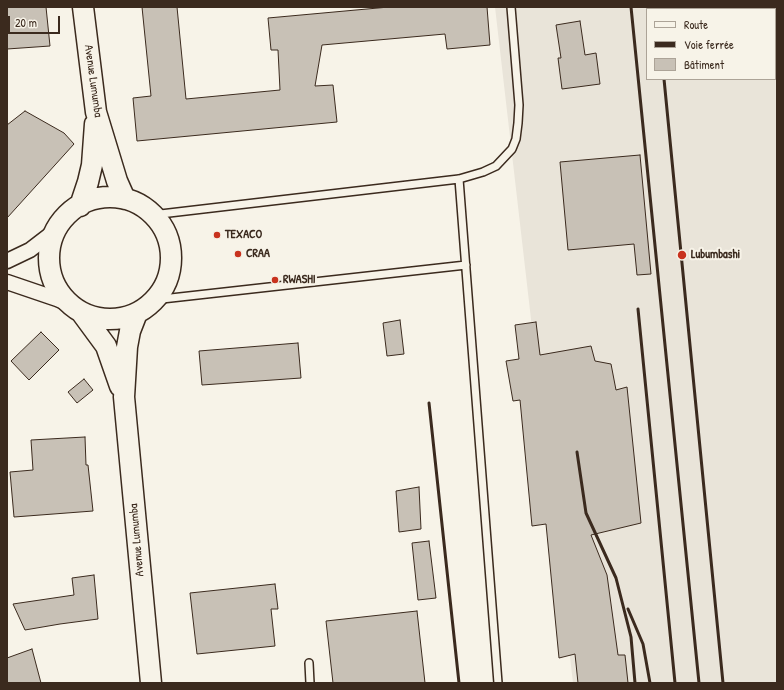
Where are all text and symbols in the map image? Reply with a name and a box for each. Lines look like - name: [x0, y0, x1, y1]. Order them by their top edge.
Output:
- scale bar: [10, 8, 62, 34]
- legend: [646, 8, 776, 80]
- text: 20 m: [15, 14, 37, 31]
- text: Route: [684, 16, 708, 33]
- text: Voie ferrée: [684, 36, 734, 53]
- street label: Avenue Lumumba: [81, 44, 105, 118]
- text: Bâtiment: [684, 56, 724, 73]
- place label: TEXACO: [225, 228, 262, 242]
- marker: TEXACO: [212, 230, 222, 240]
- place label: CRAA: [246, 247, 270, 261]
- place label: Lubumbashi: [691, 248, 740, 262]
- marker: CRAA: [233, 249, 243, 259]
- marker: Lubumbashi: [676, 249, 688, 261]
- place label: RWASHI: [283, 273, 316, 287]
- marker: RWASHI: [270, 275, 280, 285]
- street label: Avenue Lumumba: [127, 503, 147, 577]

